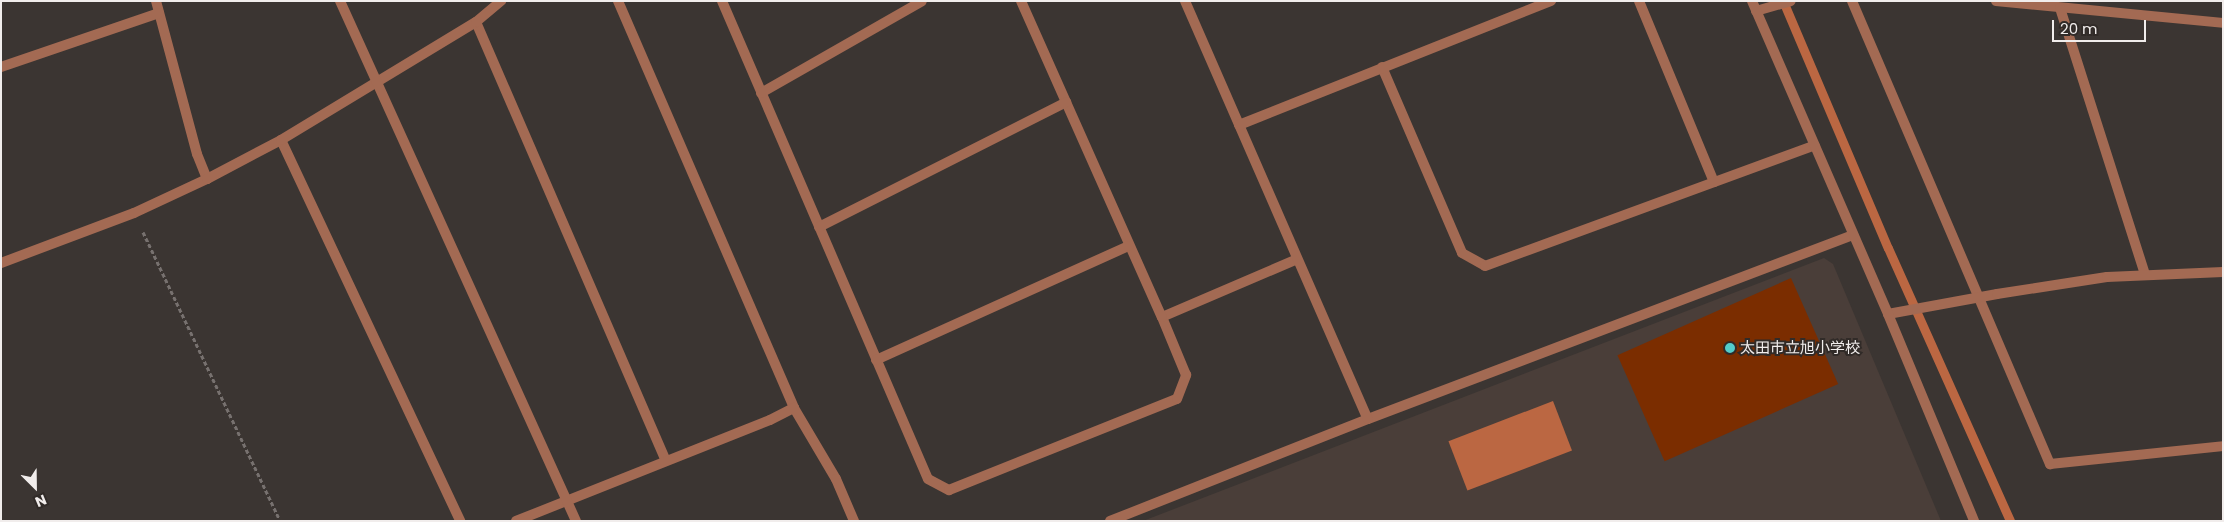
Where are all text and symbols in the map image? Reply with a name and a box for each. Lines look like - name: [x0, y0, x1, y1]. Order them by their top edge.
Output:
- scale bar: [2054, 10, 2148, 42]
- text: 20 m: [2060, 18, 2098, 39]
- place label: 太田市立旭小学校: [1740, 339, 1860, 357]
- marker: 太田市立旭小学校: [1724, 342, 1736, 354]
- north arrow: [10, 462, 60, 512]
- text: N: [32, 490, 50, 512]

